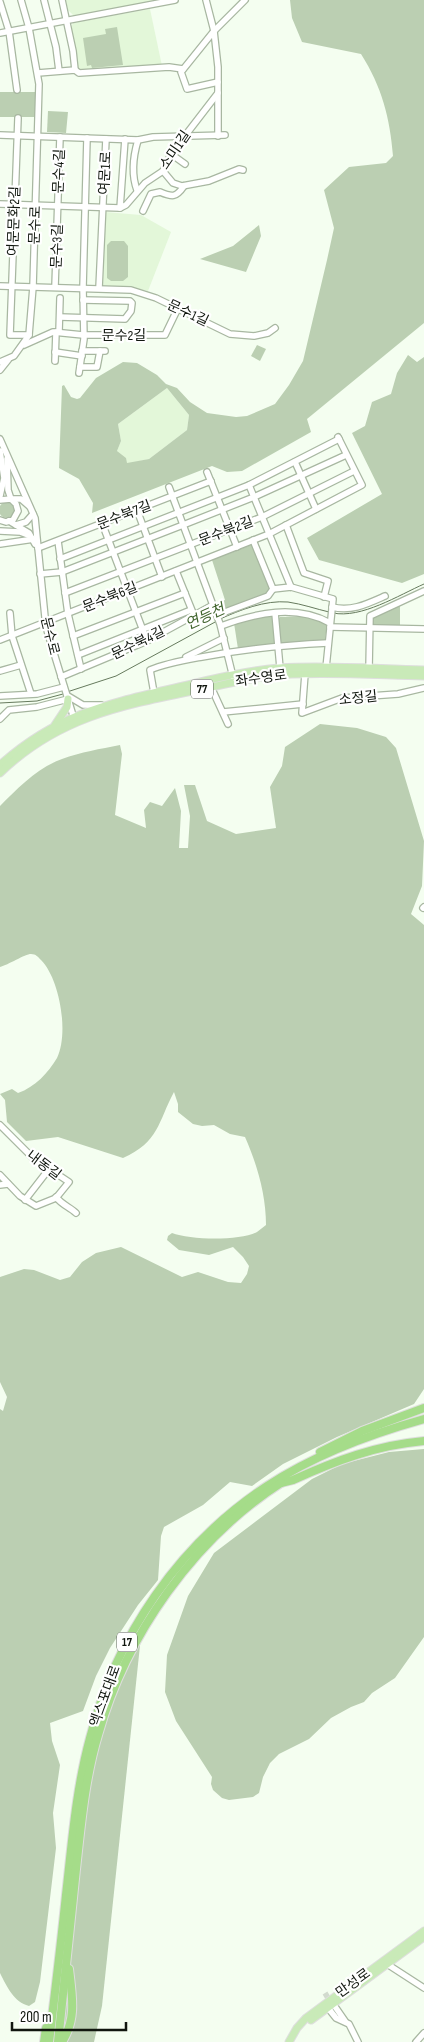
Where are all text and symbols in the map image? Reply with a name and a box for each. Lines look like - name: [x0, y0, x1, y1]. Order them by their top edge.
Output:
- street label: 소미1길: [156, 127, 194, 173]
- street label: 문수4길: [50, 148, 68, 194]
- street label: 여문1로: [95, 151, 115, 195]
- street label: 여문문화2길: [4, 186, 24, 256]
- street label: 문수로: [26, 205, 44, 245]
- street label: 문수3길: [48, 223, 66, 269]
- street label: 문수1길: [165, 296, 211, 330]
- street label: 문수2길: [102, 327, 146, 344]
- street label: 문수북7길: [94, 497, 154, 533]
- street label: 문수북2길: [196, 513, 256, 549]
- street label: 문수북6길: [80, 578, 140, 616]
- water label: 연등천: [182, 599, 230, 634]
- street label: 문수로: [37, 615, 63, 657]
- street label: 문수북4길: [108, 623, 168, 663]
- street label: 좌수영로: [234, 666, 288, 690]
- road number: 77: [191, 680, 213, 699]
- street label: 소정길: [338, 688, 378, 708]
- street label: 내동길: [23, 1147, 65, 1183]
- road number: 17: [117, 1632, 137, 1651]
- street label: 엑스포대로: [86, 1663, 124, 1729]
- street label: 만성로: [332, 1965, 374, 2001]
- scale bar: [12, 2000, 126, 2032]
- text: 200 m: [20, 2008, 52, 2027]

